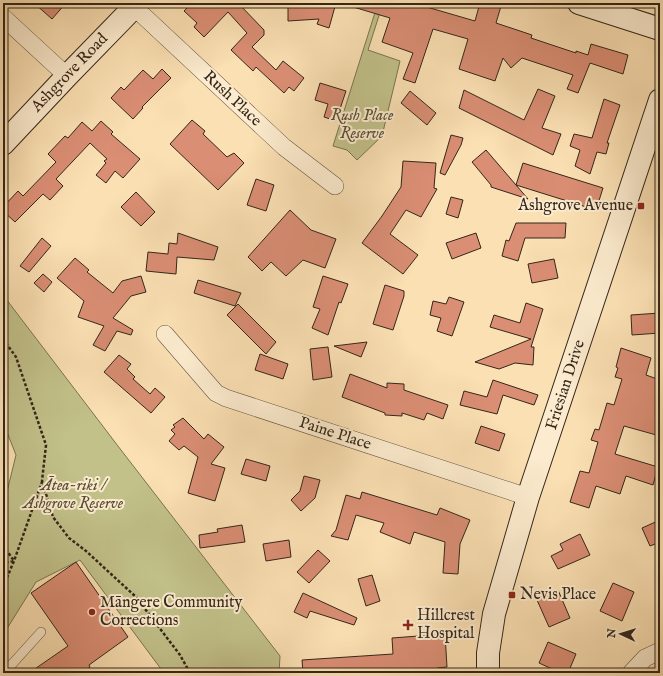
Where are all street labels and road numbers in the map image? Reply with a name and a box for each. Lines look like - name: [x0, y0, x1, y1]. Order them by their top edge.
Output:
- street label: Ashgrove Road: [27, 29, 113, 117]
- street label: Rush Place: [199, 67, 265, 131]
- street label: Friesian Drive: [542, 337, 590, 433]
- street label: Paine Place: [296, 413, 374, 455]

